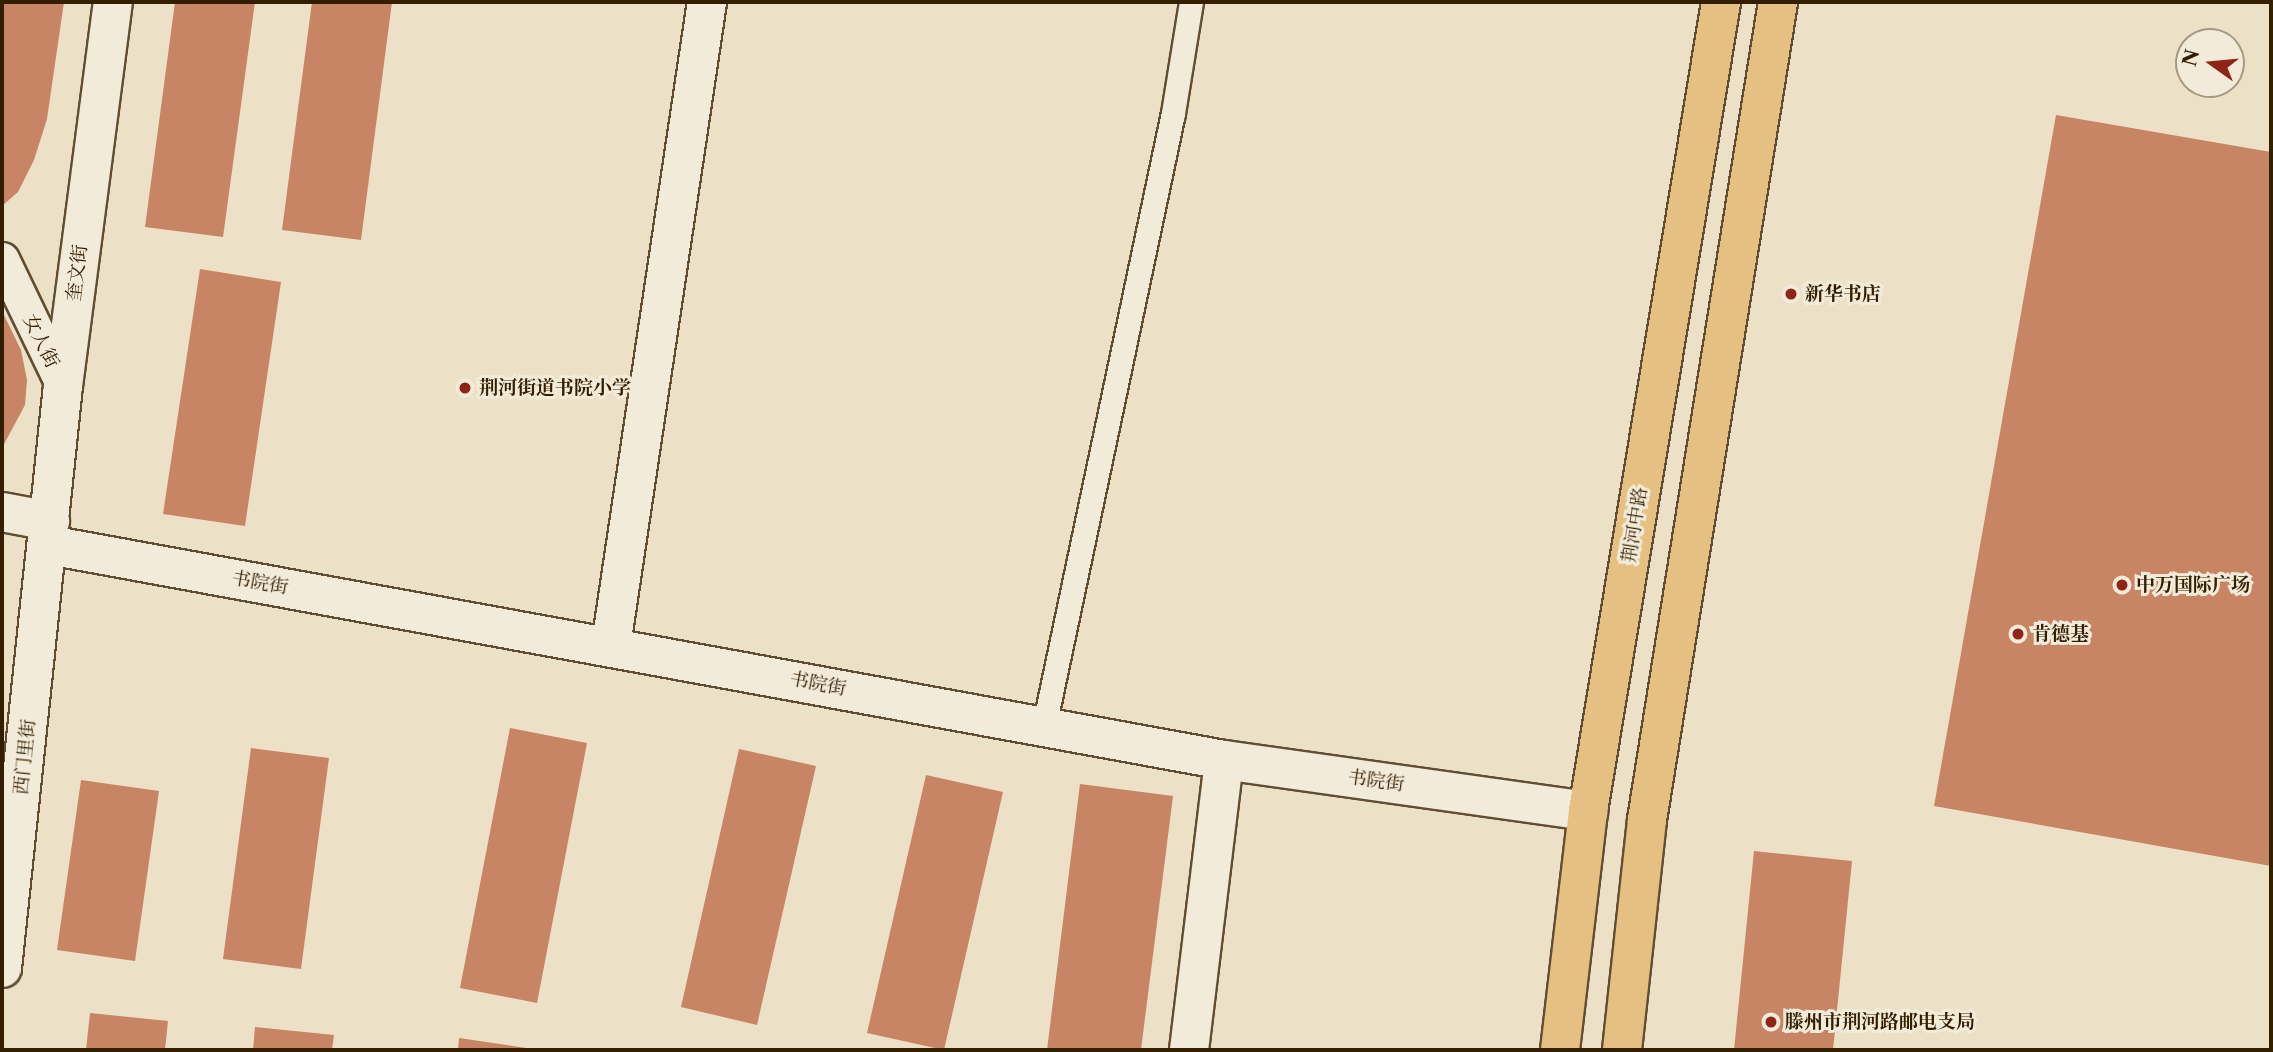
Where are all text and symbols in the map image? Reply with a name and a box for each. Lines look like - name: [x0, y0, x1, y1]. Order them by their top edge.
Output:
- north arrow: [2175, 28, 2245, 98]
- text: N: [2178, 47, 2204, 69]
- street label: 奎文街: [62, 243, 92, 303]
- place label: 新华书店: [1805, 283, 1881, 305]
- marker: 新华书店: [1783, 286, 1799, 302]
- street label: 女人街: [18, 310, 64, 372]
- place label: 荆河街道书院小学: [479, 377, 631, 399]
- marker: 荆河街道书院小学: [457, 380, 473, 396]
- street label: 荆河中路: [1618, 486, 1652, 564]
- street label: 书院街: [230, 567, 290, 599]
- place label: 中万国际广场: [2136, 574, 2250, 596]
- marker: 中万国际广场: [2114, 577, 2130, 593]
- place label: 肯德基: [2032, 623, 2089, 645]
- marker: 肯德基: [2010, 626, 2026, 642]
- street label: 书院街: [788, 667, 848, 701]
- street label: 西门里街: [10, 718, 40, 796]
- street label: 书院街: [1346, 766, 1406, 796]
- place label: 滕州市荆河路邮电支局: [1785, 1011, 1975, 1033]
- marker: 滕州市荆河路邮电支局: [1763, 1014, 1779, 1030]

